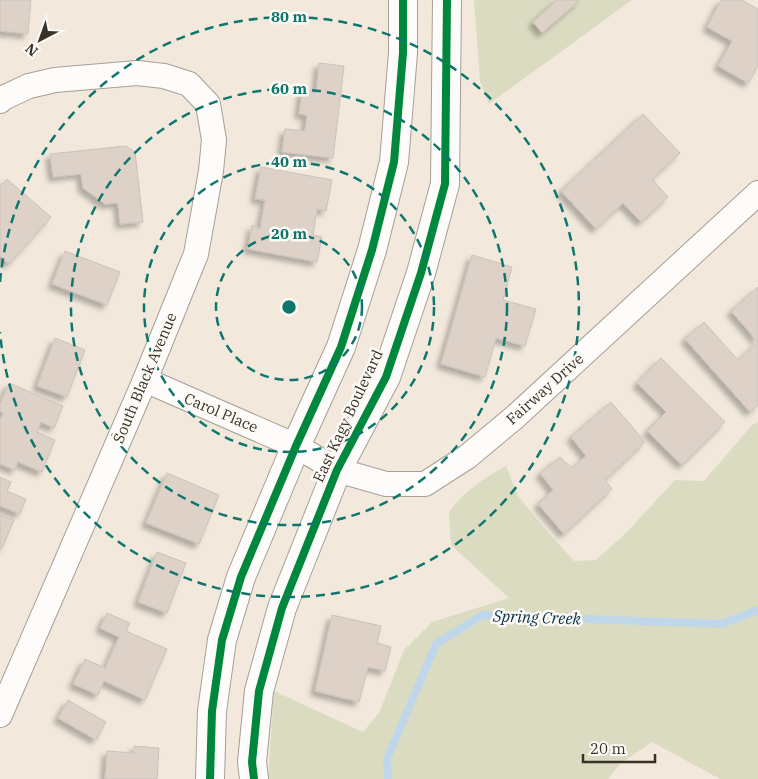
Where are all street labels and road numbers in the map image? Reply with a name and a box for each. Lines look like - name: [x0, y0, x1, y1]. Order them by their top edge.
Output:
- street label: South Black Avenue: [108, 310, 181, 446]
- street label: East Kagy Boulevard: [308, 346, 387, 485]
- street label: Fairway Drive: [502, 349, 587, 428]
- street label: Carol Place: [181, 388, 261, 437]

